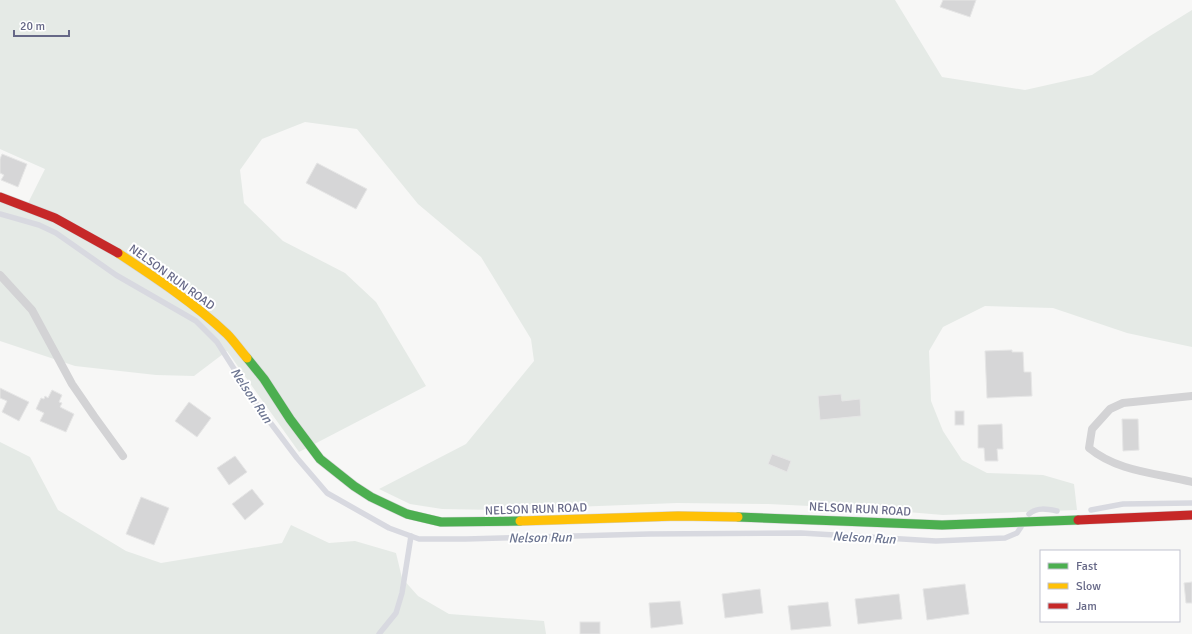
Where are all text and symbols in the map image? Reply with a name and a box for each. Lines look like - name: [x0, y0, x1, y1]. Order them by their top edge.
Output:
- scale bar: [14, 12, 69, 38]
- text: 20 m: [20, 19, 45, 34]
- street label: NELSON RUN ROAD: [126, 241, 218, 314]
- water label: Nelson Run: [227, 365, 276, 427]
- street label: NELSON RUN ROAD: [809, 499, 912, 520]
- street label: NELSON RUN ROAD: [485, 500, 588, 519]
- water label: Nelson Run: [832, 528, 897, 548]
- water label: Nelson Run: [508, 529, 573, 547]
- legend: [1040, 550, 1180, 622]
- text: Fast: [1076, 559, 1097, 574]
- text: Slow: [1076, 579, 1101, 594]
- text: Jam: [1076, 599, 1097, 614]

